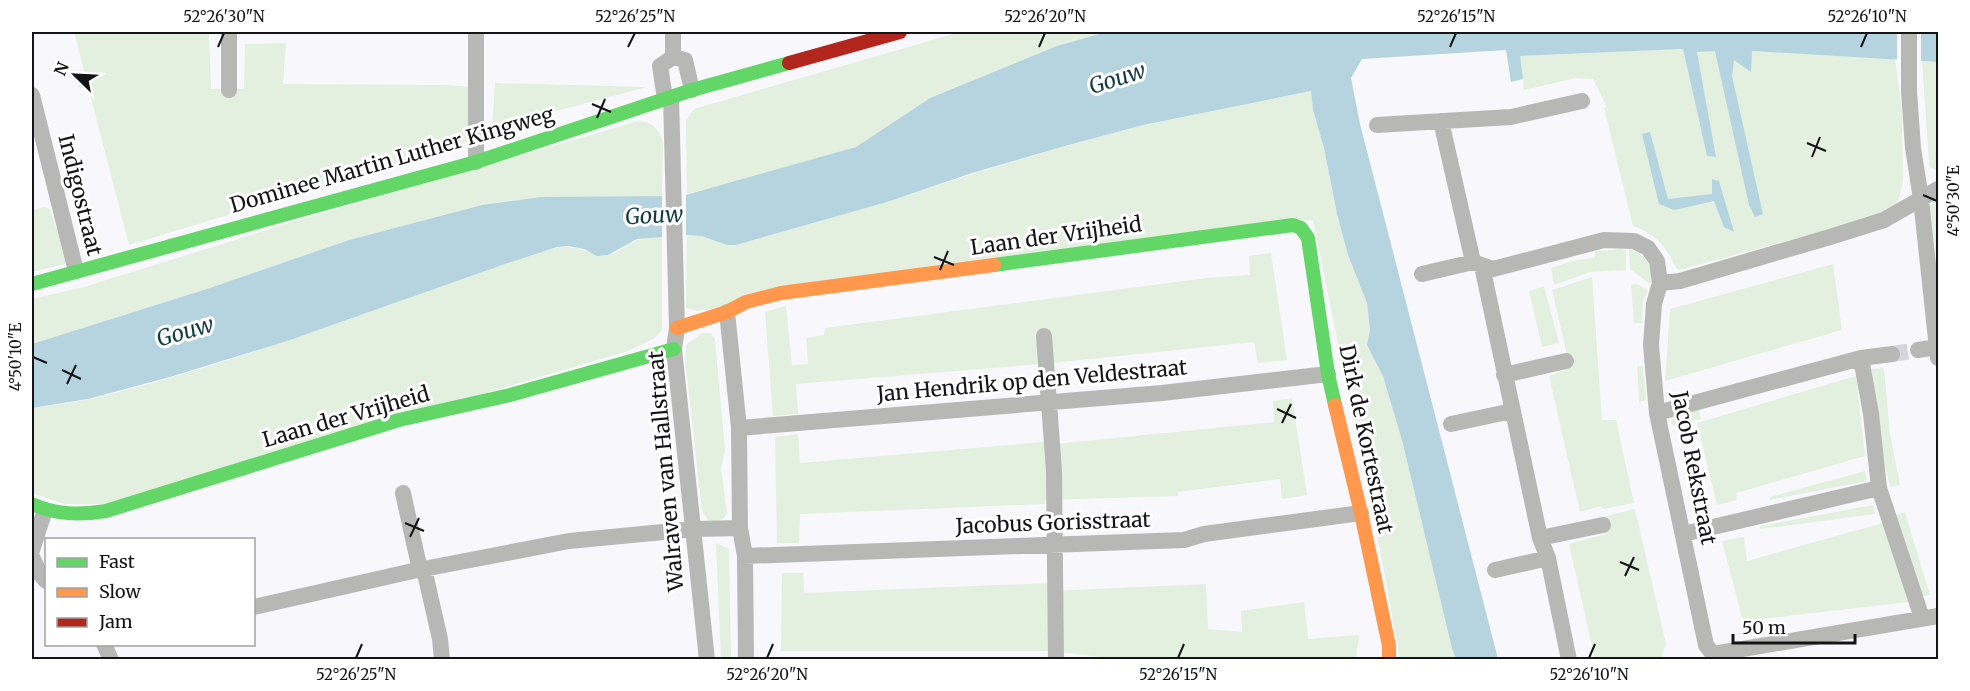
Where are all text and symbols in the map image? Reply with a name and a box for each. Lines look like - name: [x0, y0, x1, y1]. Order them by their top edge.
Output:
- text: 52°26'30"N: [183, 7, 265, 26]
- text: 52°26'25"N: [595, 7, 675, 26]
- text: 52°26'20"N: [1004, 7, 1086, 26]
- text: 52°26'15"N: [1417, 7, 1495, 26]
- text: 52°26'10"N: [1827, 7, 1907, 26]
- north arrow: [45, 45, 105, 105]
- water label: Gouw: [1085, 56, 1149, 100]
- text: N: [50, 59, 73, 79]
- street label: Dominee Martin Luther Kingweg: [227, 100, 557, 219]
- street label: Indigostraat: [52, 131, 109, 258]
- text: 4°50'30"E: [1944, 165, 1963, 237]
- water label: Gouw: [624, 199, 684, 230]
- street label: Laan der Vrijheid: [969, 210, 1144, 261]
- water label: Gouw: [153, 310, 217, 352]
- text: 4°50'10"E: [6, 322, 25, 391]
- street label: Dirk de Kortestraat: [1333, 342, 1400, 536]
- street label: Walraven van Hallstraat: [642, 350, 690, 593]
- street label: Jan Hendrik op den Veldestraat: [875, 353, 1188, 408]
- street label: Laan der Vrijheid: [259, 380, 433, 453]
- street label: Jacob Rekstraat: [1666, 388, 1723, 547]
- street label: Jacobus Gorisstraat: [954, 506, 1151, 539]
- legend: [45, 538, 255, 646]
- text: Fast: [99, 550, 135, 573]
- text: Slow: [99, 580, 142, 603]
- scale bar: [1733, 607, 1854, 645]
- text: Jam: [98, 610, 133, 633]
- text: 50 m: [1742, 616, 1786, 639]
- text: 52°26'25"N: [316, 665, 396, 684]
- text: 52°26'20"N: [726, 665, 808, 684]
- text: 52°26'15"N: [1139, 665, 1217, 684]
- text: 52°26'10"N: [1549, 665, 1629, 684]

